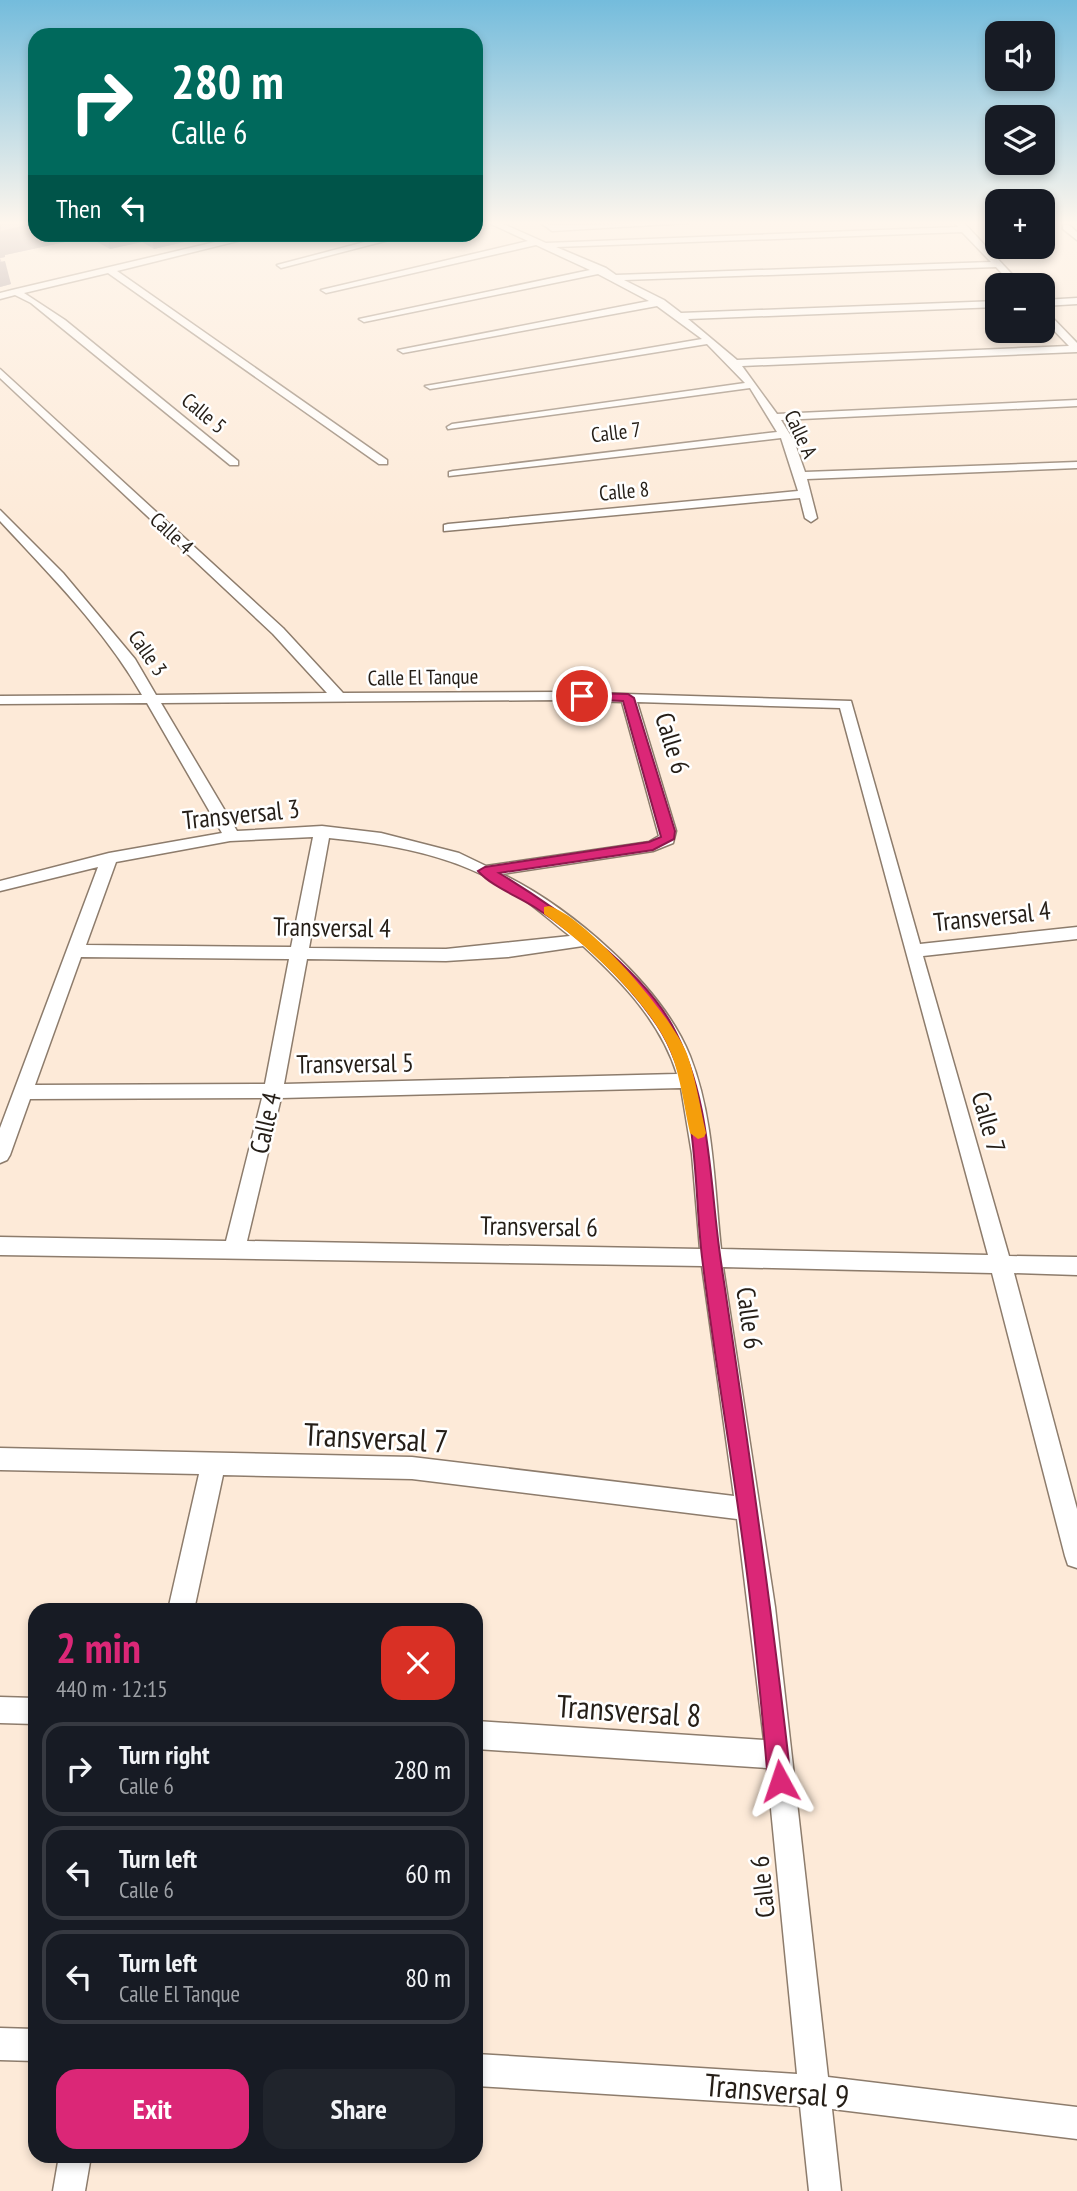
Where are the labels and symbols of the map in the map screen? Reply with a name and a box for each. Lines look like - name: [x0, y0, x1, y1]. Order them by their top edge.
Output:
- street label: Calle 5: [176, 387, 232, 439]
- street label: Calle A: [778, 406, 824, 462]
- street label: Calle 7: [589, 416, 643, 448]
- street label: Calle 8: [598, 475, 650, 507]
- street label: Calle 4: [144, 506, 200, 560]
- street label: Calle 3: [123, 625, 173, 681]
- street label: Calle El Tanque: [367, 663, 479, 691]
- pin: [552, 666, 612, 726]
- street label: Calle 6: [648, 709, 698, 777]
- street label: Transversal 3: [181, 791, 301, 837]
- street label: Transversal 4: [932, 893, 1052, 939]
- street label: Transversal 4: [273, 909, 391, 945]
- street label: Transversal 5: [296, 1045, 414, 1081]
- street label: Calle 7: [965, 1088, 1013, 1156]
- street label: Calle 4: [242, 1089, 288, 1157]
- street label: Transversal 6: [480, 1208, 598, 1244]
- street label: Calle 6: [729, 1285, 771, 1351]
- street label: Transversal 7: [303, 1412, 449, 1462]
- street label: Transversal 8: [555, 1684, 703, 1736]
- position arrow: [743, 1744, 817, 1818]
- street label: Calle 6: [742, 1854, 782, 1920]
- street label: Transversal 9: [703, 2063, 851, 2117]

